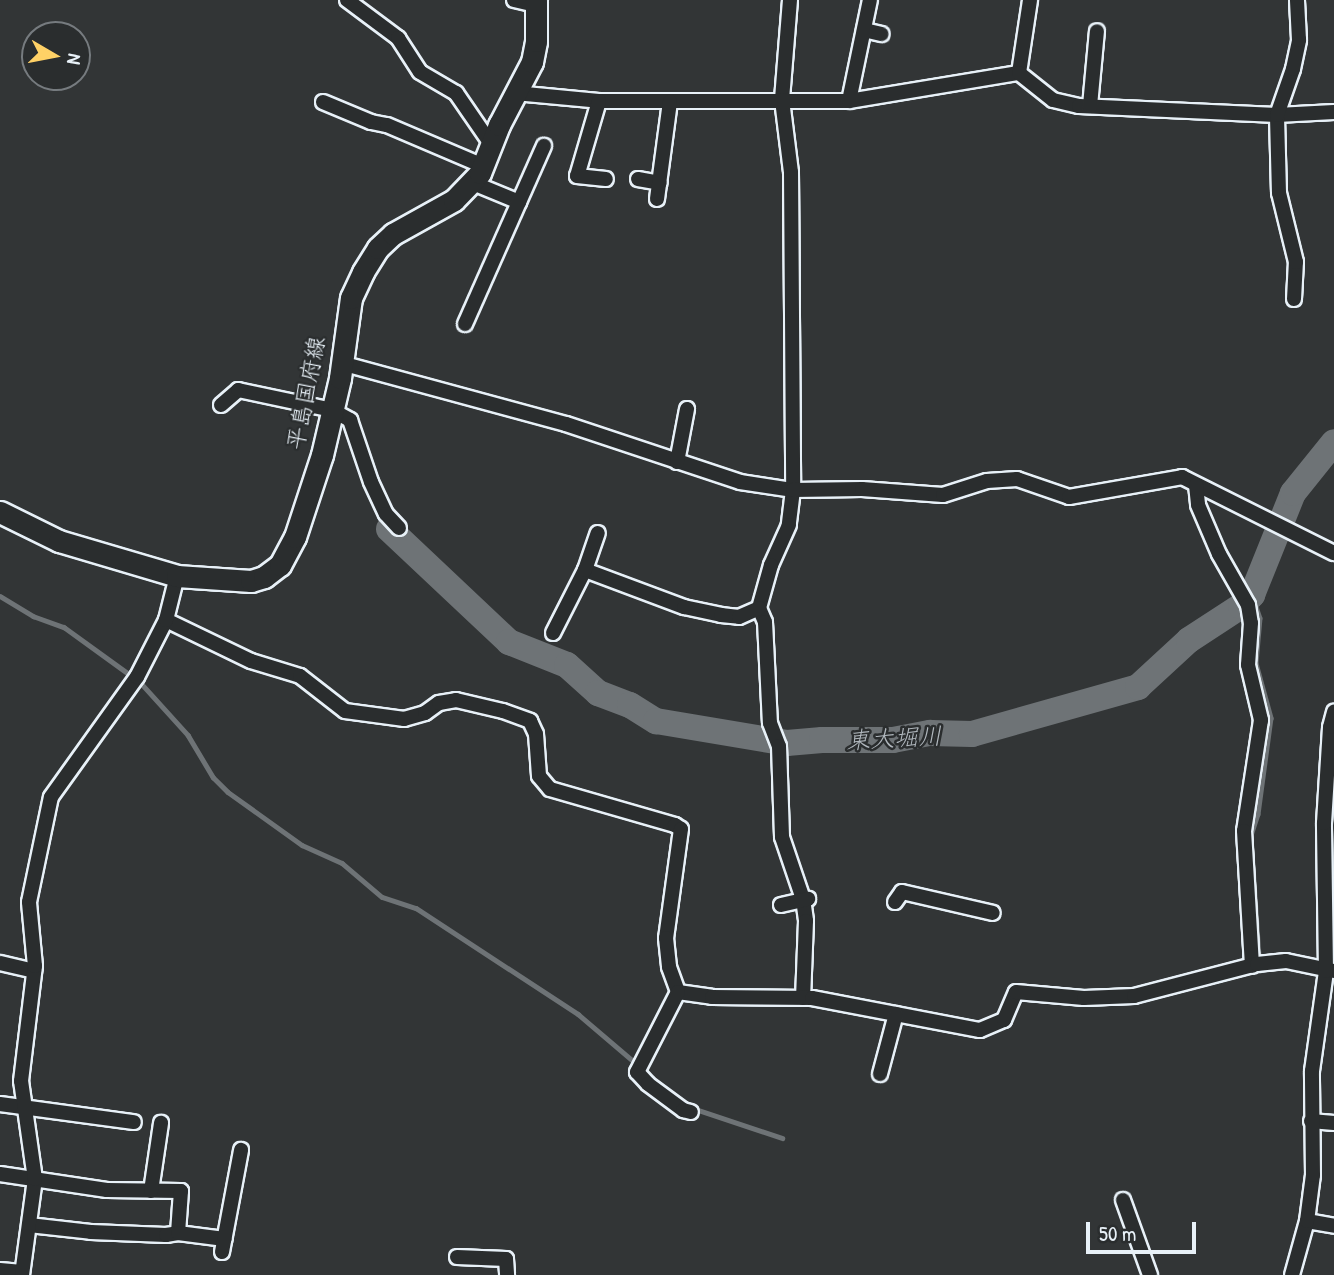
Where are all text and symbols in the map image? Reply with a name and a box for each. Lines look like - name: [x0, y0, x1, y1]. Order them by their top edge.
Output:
- north arrow: [21, 21, 91, 91]
- text: N: [61, 52, 88, 67]
- street label: 平島国府線: [281, 334, 331, 452]
- water label: 東大堀川: [845, 721, 943, 755]
- scale bar: [1089, 1208, 1199, 1252]
- text: 50 m: [1099, 1219, 1136, 1248]

